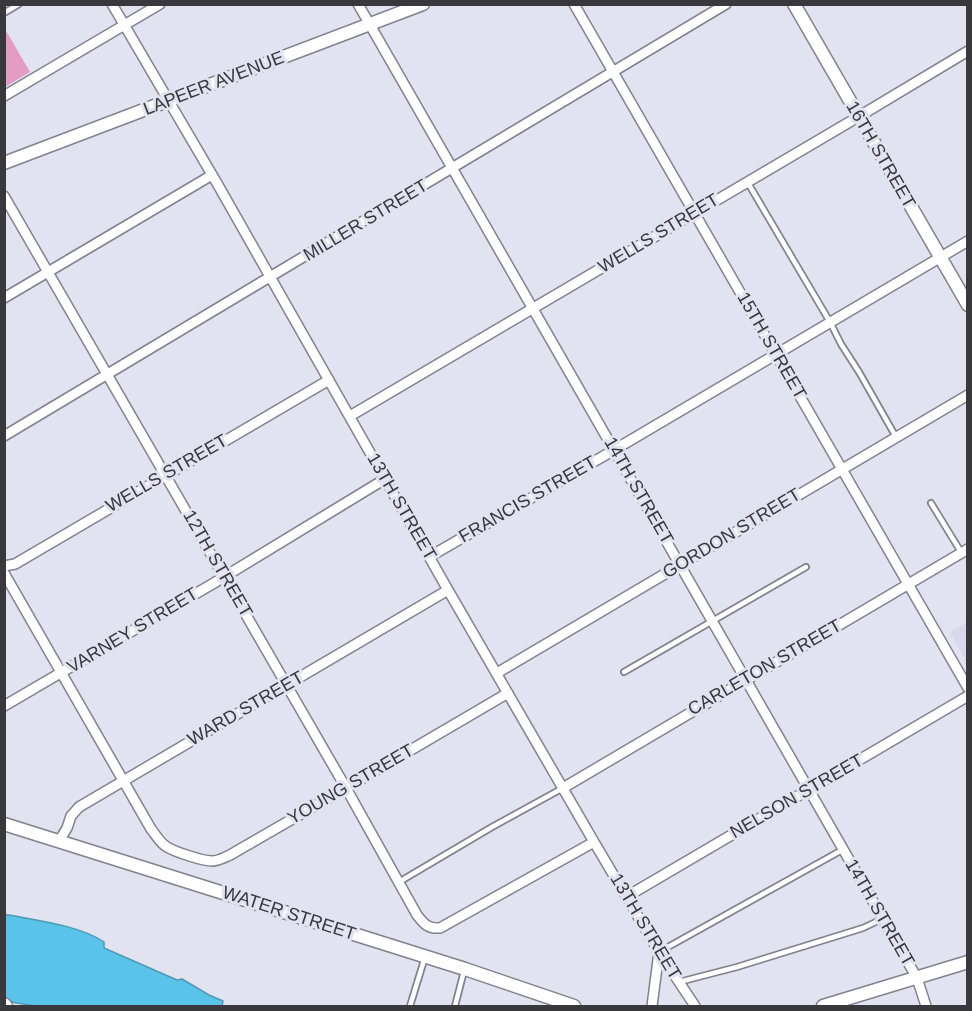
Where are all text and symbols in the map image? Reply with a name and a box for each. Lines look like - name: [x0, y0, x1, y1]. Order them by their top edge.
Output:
- street label: LAPEER AVENUE: [141, 47, 287, 121]
- street label: 16TH STREET: [841, 98, 919, 212]
- street label: MILLER STREET: [300, 175, 432, 267]
- street label: WELLS STREET: [595, 189, 723, 279]
- street label: 15TH STREET: [732, 289, 810, 403]
- street label: WELLS STREET: [102, 430, 232, 518]
- street label: 14TH STREET: [599, 434, 677, 548]
- street label: 13TH STREET: [362, 450, 440, 564]
- street label: FRANCIS STREET: [455, 452, 601, 548]
- street label: GORDON STREET: [659, 484, 805, 584]
- street label: 12TH STREET: [178, 507, 256, 621]
- street label: VARNEY STREET: [64, 583, 202, 679]
- street label: CARLETON STREET: [684, 615, 846, 721]
- street label: WARD STREET: [184, 667, 308, 751]
- street label: YOUNG STREET: [284, 740, 418, 830]
- street label: NELSON STREET: [727, 750, 867, 844]
- street label: 14TH STREET: [840, 856, 918, 970]
- street label: 13TH STREET: [605, 870, 685, 984]
- street label: WATER STREET: [220, 882, 358, 946]

